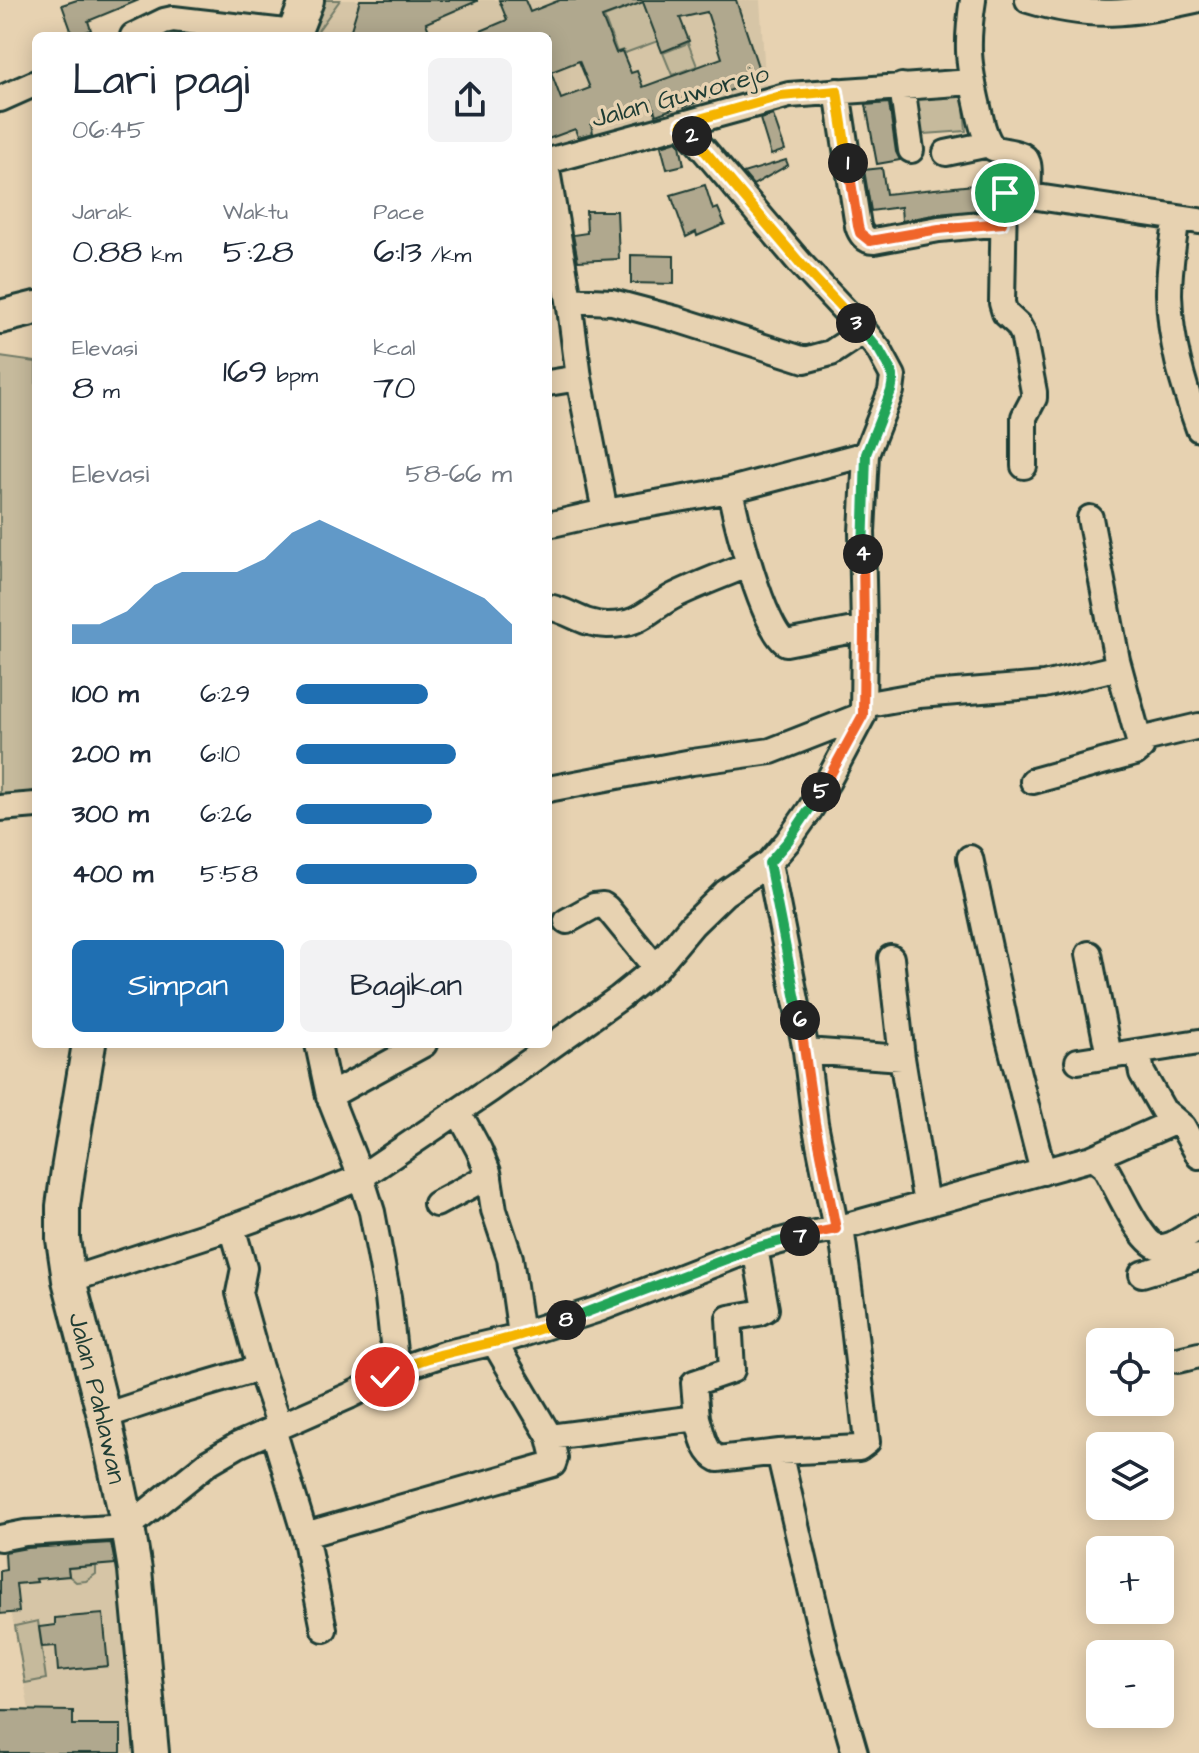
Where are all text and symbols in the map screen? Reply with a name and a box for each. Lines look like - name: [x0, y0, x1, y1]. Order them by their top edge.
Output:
- text: Lari pagi: [72, 51, 250, 112]
- street label: Jalan Guworejo: [588, 55, 773, 137]
- button: share: [428, 58, 512, 142]
- text: 06:45: [72, 112, 145, 148]
- pin: 2: [672, 116, 712, 156]
- text: 2: [686, 120, 698, 151]
- pin: 1: [828, 143, 868, 183]
- text: 1: [847, 147, 849, 178]
- pin: [971, 159, 1039, 227]
- icon: arrive: [983, 171, 1027, 215]
- text: Jarak: [72, 197, 132, 228]
- text: Waktu: [223, 197, 288, 228]
- text: Pace: [373, 197, 424, 228]
- text: 0.88: [72, 228, 142, 276]
- text: 5:28: [223, 228, 294, 276]
- text: 6:13: [373, 228, 422, 276]
- text: km: [142, 240, 182, 271]
- text: /km: [422, 240, 471, 271]
- pin: 3: [836, 303, 876, 343]
- text: 3: [850, 307, 862, 338]
- text: Elevasi: [72, 333, 137, 364]
- text: kcal: [373, 333, 415, 364]
- text: 169: [223, 348, 268, 396]
- text: bpm: [268, 360, 318, 391]
- text: 8: [72, 364, 94, 412]
- text: 70: [373, 364, 416, 412]
- text: m: [94, 376, 120, 407]
- text: Elevasi: [72, 456, 149, 492]
- text: 58–66 m: [405, 456, 512, 492]
- pin: 4: [843, 534, 883, 574]
- text: 4: [856, 538, 870, 569]
- text: 100 m: [72, 676, 139, 712]
- text: 6:29: [200, 676, 250, 712]
- text: 200 m: [72, 736, 150, 772]
- text: 6:10: [200, 736, 240, 772]
- pin: 5: [801, 772, 841, 812]
- text: 5: [813, 776, 829, 807]
- text: 300 m: [72, 796, 149, 832]
- text: 6:26: [200, 796, 252, 832]
- text: 400 m: [72, 856, 153, 892]
- text: 5:58: [200, 856, 258, 892]
- button: Simpan: [72, 940, 284, 1032]
- button: Bagikan: [300, 940, 512, 1032]
- pin: 6: [780, 1000, 820, 1040]
- text: 6: [793, 1004, 807, 1035]
- pin: 7: [780, 1216, 820, 1256]
- text: 7: [793, 1220, 807, 1251]
- pin: 8: [546, 1300, 586, 1340]
- text: 8: [559, 1304, 573, 1335]
- street label: Jalan Pahlawan: [59, 1309, 135, 1487]
- map controls: [1086, 1328, 1174, 1728]
- button: locate: [1086, 1328, 1174, 1416]
- pin: [351, 1343, 419, 1411]
- icon: check: [363, 1355, 407, 1399]
- button: layers: [1086, 1432, 1174, 1520]
- button: +: [1086, 1536, 1174, 1624]
- button: −: [1086, 1640, 1174, 1728]

